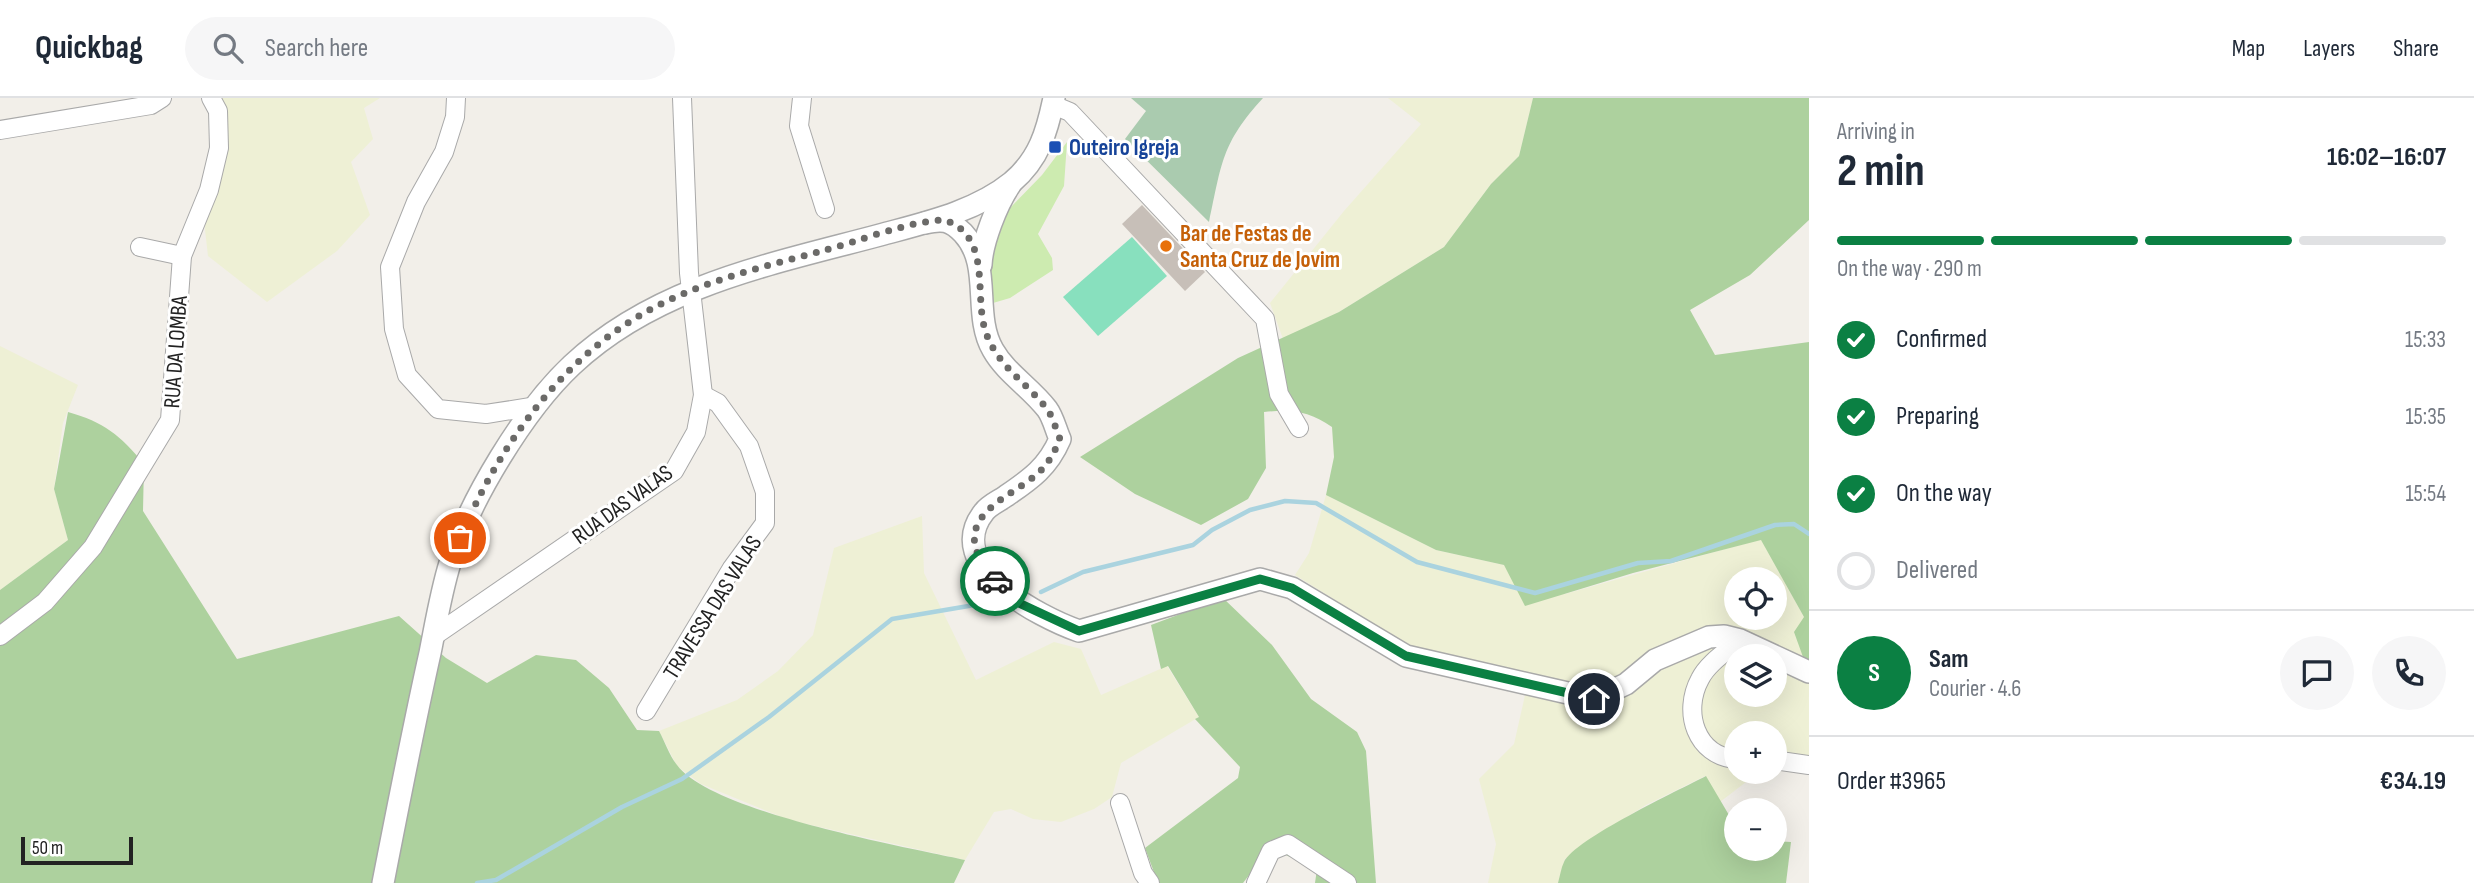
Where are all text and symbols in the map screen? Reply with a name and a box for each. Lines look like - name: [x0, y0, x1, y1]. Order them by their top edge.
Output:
- search box: [185, 17, 675, 80]
- text: Quickbag: [35, 28, 143, 68]
- icon: search: [209, 29, 247, 67]
- text: Search here: [265, 33, 368, 64]
- text: Map: [2232, 34, 2265, 63]
- text: Layers: [2303, 34, 2355, 63]
- text: Share: [2393, 34, 2439, 63]
- text: Arriving in: [1837, 118, 1915, 146]
- place label: Outeiro Igreja: [1069, 134, 1179, 162]
- marker: Outeiro Igreja: [1047, 139, 1063, 155]
- text: 16:02–16:07: [2327, 142, 2446, 173]
- text: 2 min: [1837, 144, 1925, 199]
- place label: Bar de Festas de Santa Cruz de Jovim: [1180, 220, 1340, 274]
- marker: Bar de Festas de Santa Cruz de Jovim: [1158, 238, 1174, 254]
- text: On the way · 290 m: [1837, 255, 1982, 283]
- street label: RUA DA LOMBA: [158, 295, 194, 409]
- icon: check: [1837, 321, 1875, 359]
- text: Confirmed: [1896, 324, 1987, 355]
- text: 15:33: [2405, 326, 2446, 354]
- icon: check: [1837, 398, 1875, 436]
- text: Preparing: [1896, 401, 1979, 432]
- text: 15:35: [2406, 403, 2446, 431]
- street label: RUA DAS VALAS: [567, 459, 678, 551]
- icon: check: [1837, 475, 1875, 513]
- text: On the way: [1896, 478, 1992, 509]
- text: 15:54: [2405, 480, 2446, 508]
- pin: [430, 508, 490, 568]
- icon: bag: [441, 519, 479, 557]
- street label: TRAVESSA DAS VALAS: [658, 531, 768, 684]
- courier: [960, 546, 1030, 616]
- text: Delivered: [1896, 555, 1978, 586]
- icon: car: [976, 562, 1014, 600]
- map controls: [1724, 567, 1787, 861]
- button: locate: [1724, 567, 1787, 630]
- button: chat: [2280, 636, 2354, 710]
- button: phone: [2372, 636, 2446, 710]
- button: layers: [1724, 644, 1787, 707]
- text: Sam: [1929, 644, 1969, 675]
- text: S: [1868, 658, 1880, 689]
- pin: [1564, 669, 1624, 729]
- text: Courier · 4.6: [1929, 675, 2021, 703]
- icon: home: [1575, 680, 1613, 718]
- button: +: [1724, 721, 1787, 784]
- text: Order #3965: [1837, 766, 1946, 797]
- text: €34.19: [2380, 766, 2446, 797]
- button: −: [1724, 798, 1787, 861]
- scale bar: [21, 834, 133, 866]
- text: 50 m: [32, 837, 63, 860]

